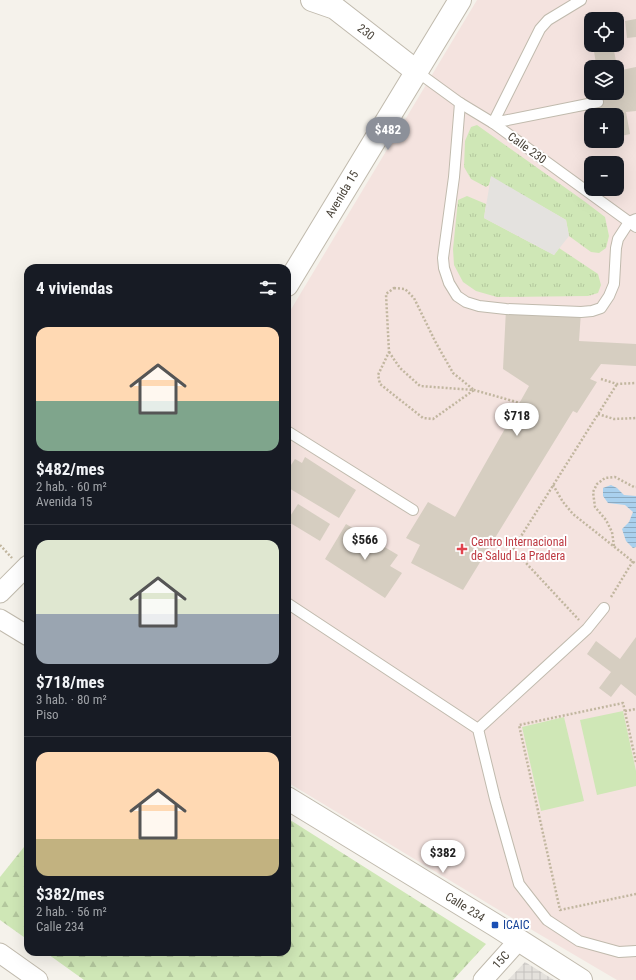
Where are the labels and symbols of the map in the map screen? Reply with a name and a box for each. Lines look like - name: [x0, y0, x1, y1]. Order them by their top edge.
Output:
- street label: 230: [355, 21, 377, 43]
- pin: $482: [364, 117, 412, 151]
- street label: Calle 230: [505, 129, 549, 167]
- street label: Avenida 15: [323, 168, 361, 220]
- pin: $718: [493, 403, 541, 437]
- pin: $566: [341, 527, 389, 561]
- place label: Centro Internacional de Salud La Pradera: [471, 535, 567, 563]
- marker: Centro Internacional de Salud La Pradera: [456, 543, 468, 555]
- pin: $382: [419, 840, 467, 874]
- street label: Calle 234: [443, 889, 488, 925]
- place label: ICAIC: [503, 918, 530, 932]
- marker: ICAIC: [490, 920, 500, 930]
- street label: 15C: [490, 948, 513, 972]

